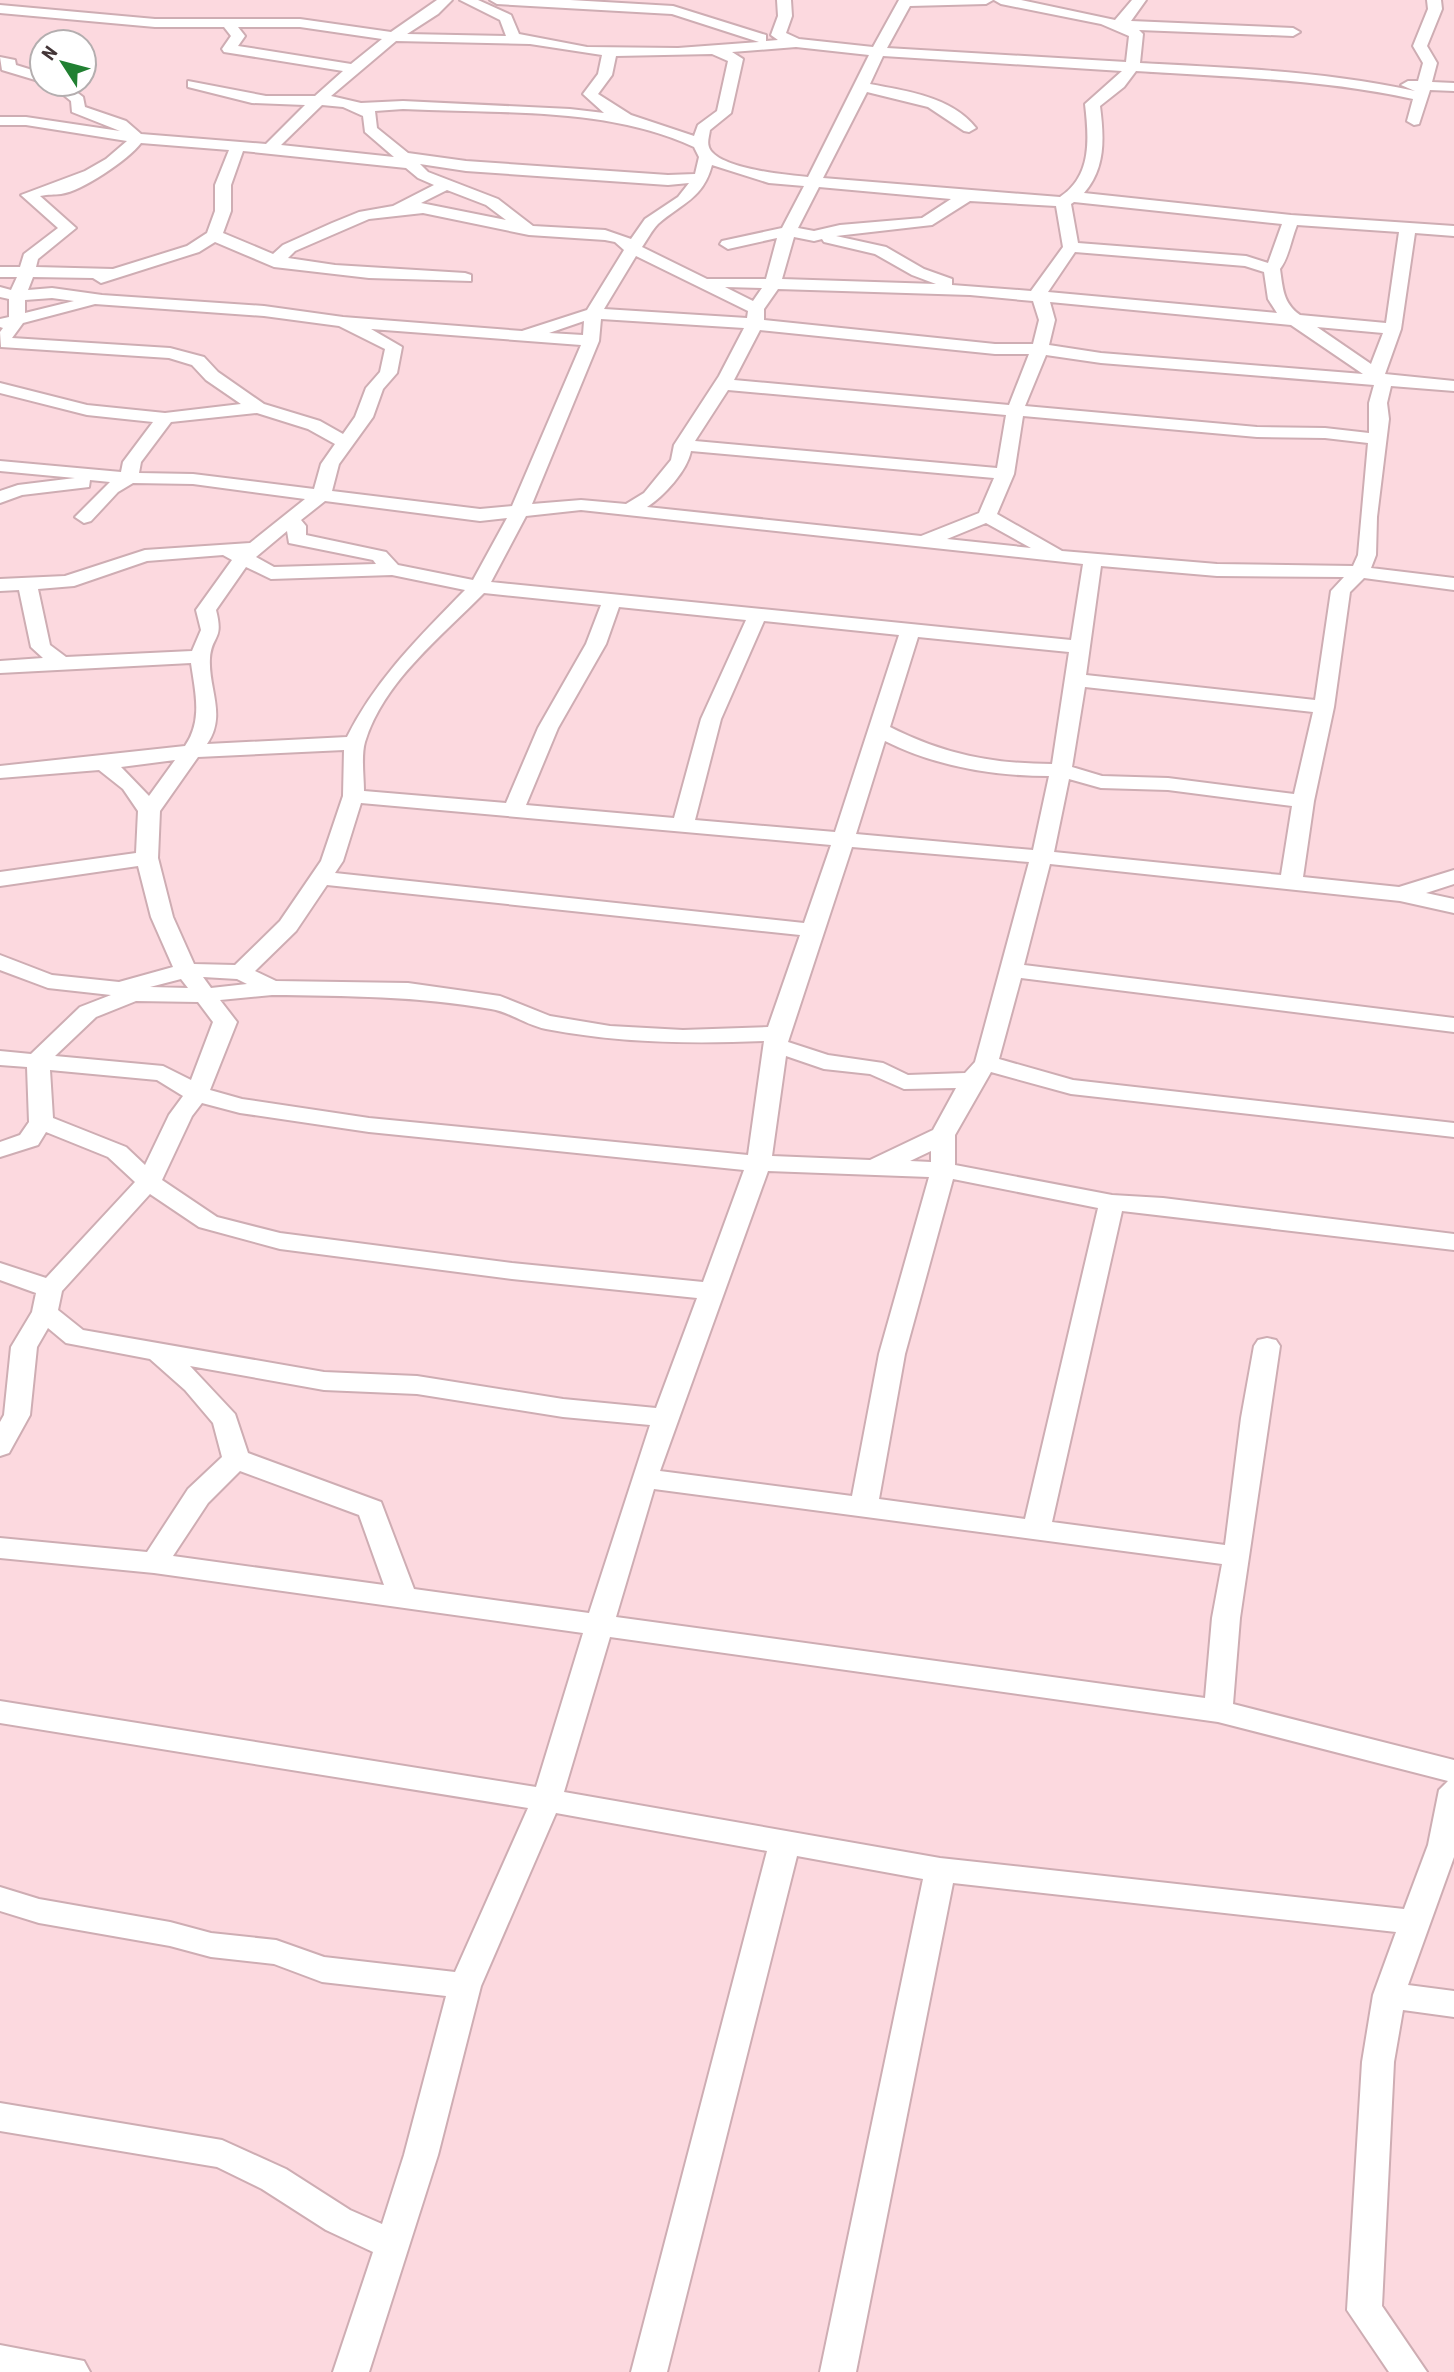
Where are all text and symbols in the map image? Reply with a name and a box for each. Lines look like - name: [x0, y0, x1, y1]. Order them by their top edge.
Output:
- north arrow: [28, 28, 98, 98]
- text: N: [37, 42, 62, 65]

